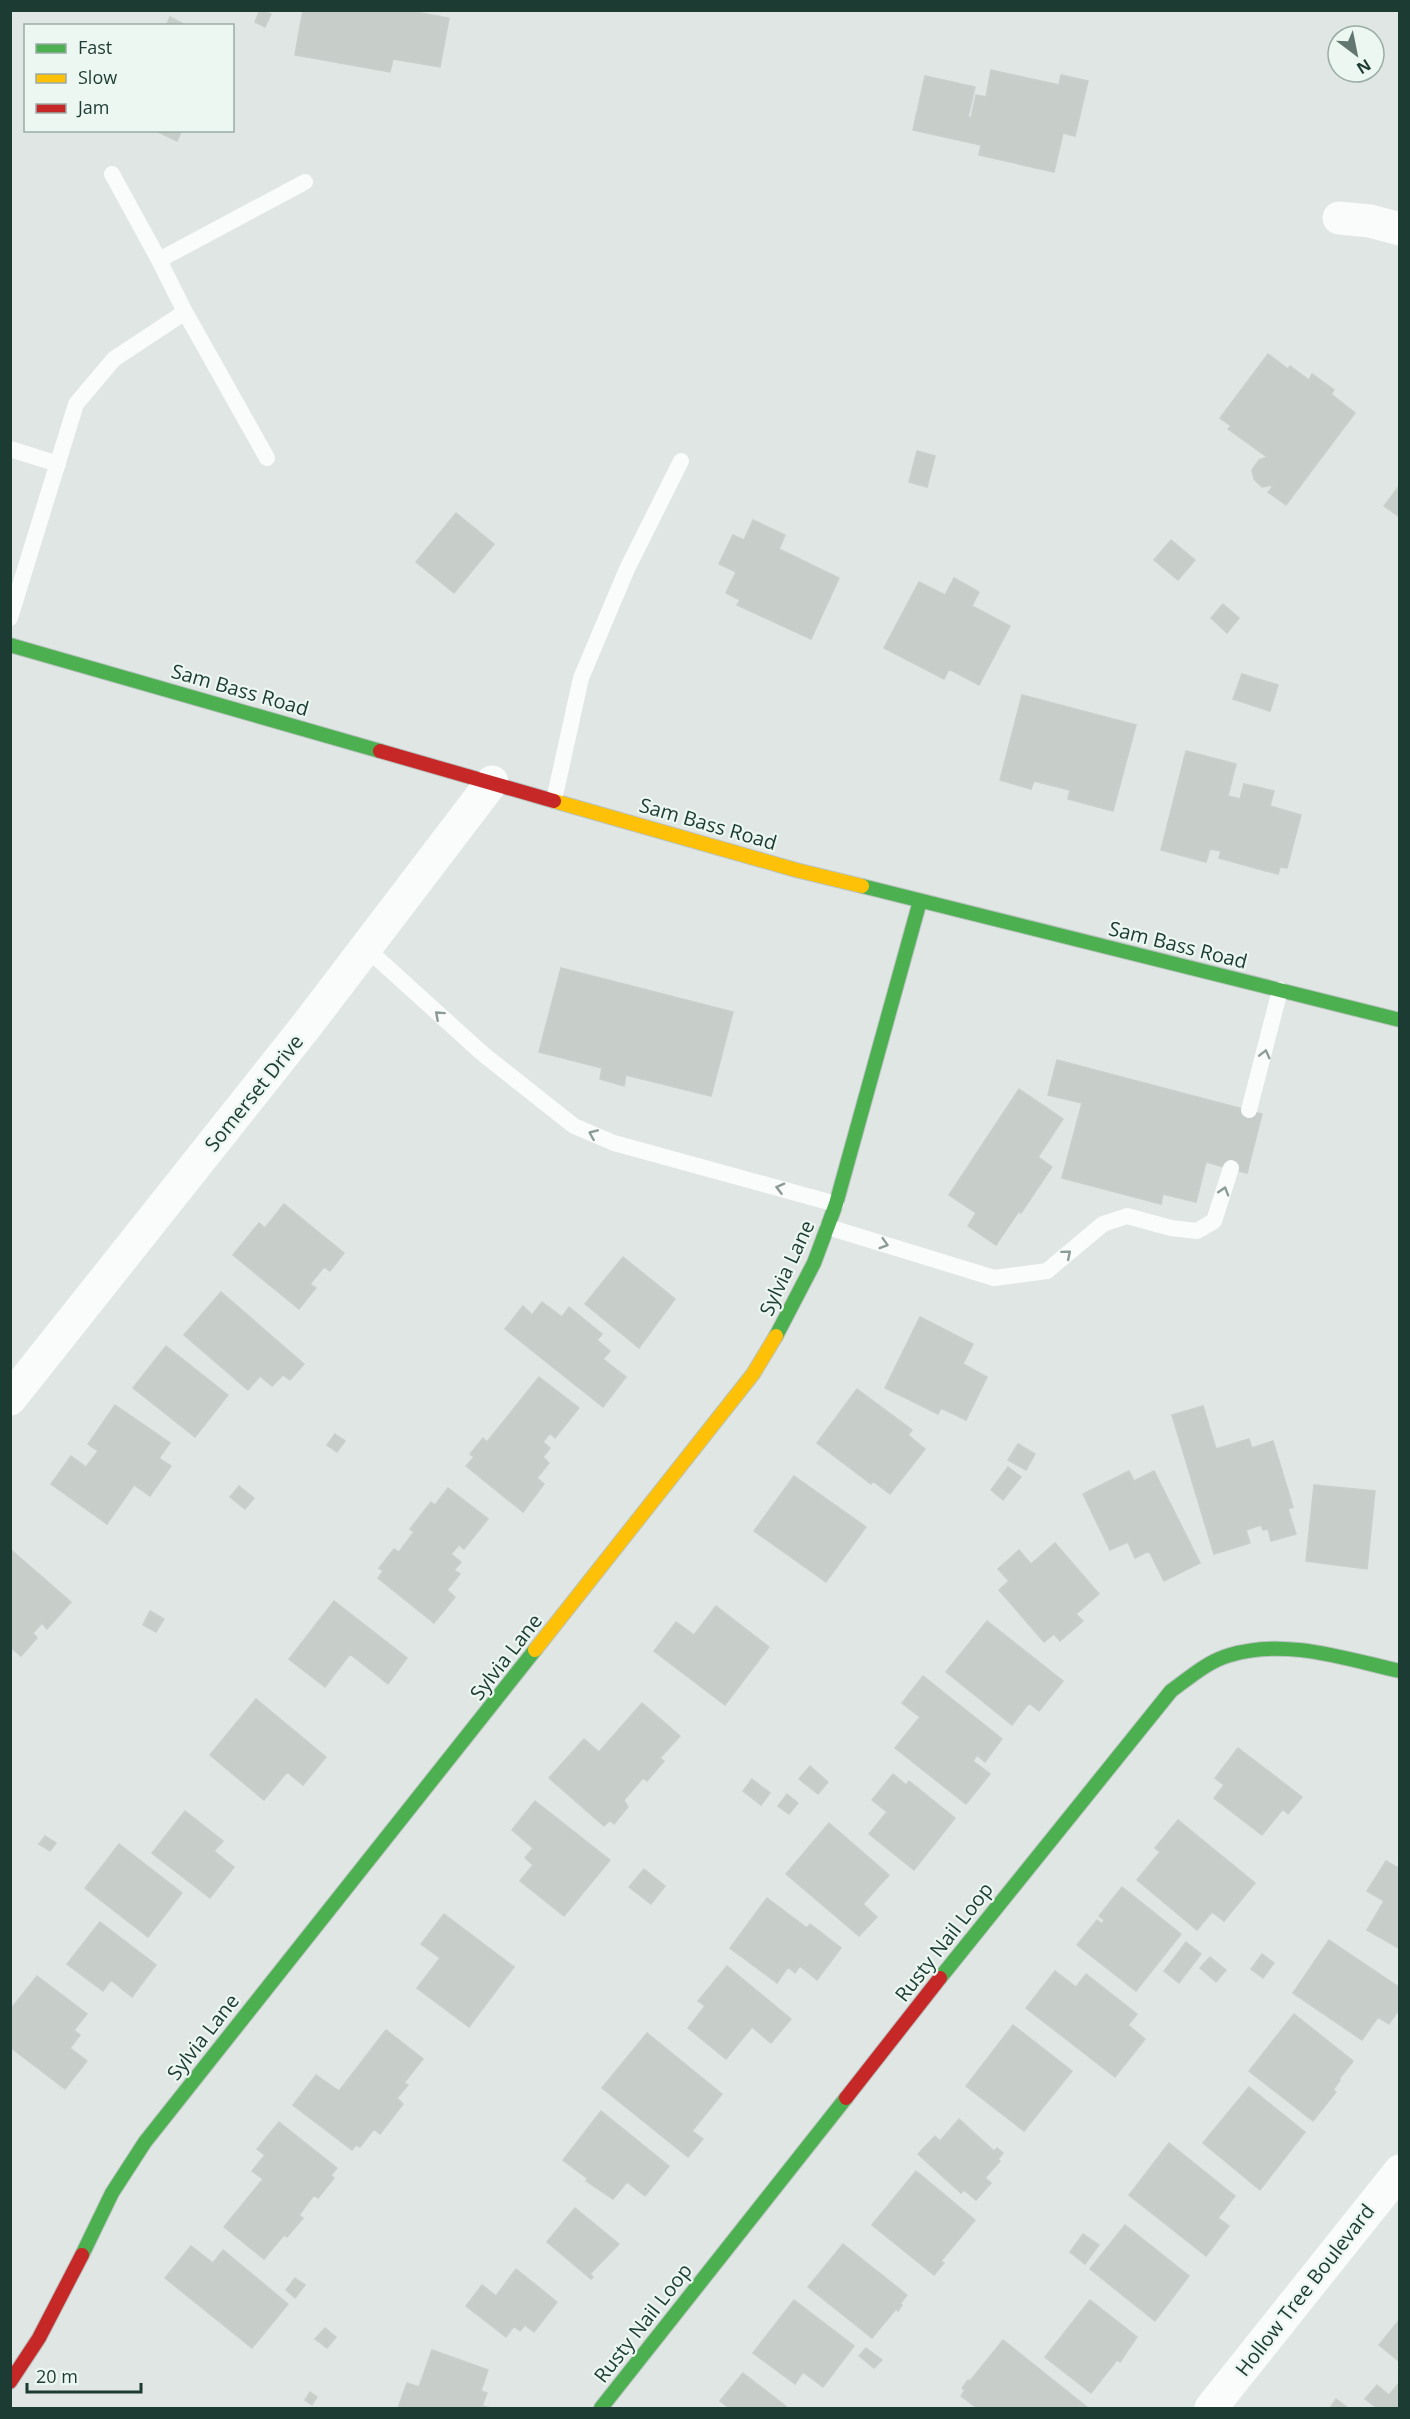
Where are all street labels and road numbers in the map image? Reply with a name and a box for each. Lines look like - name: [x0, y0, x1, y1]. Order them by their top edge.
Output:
- street label: Sam Bass Road: [168, 657, 312, 722]
- street label: Sam Bass Road: [636, 791, 780, 856]
- street label: Sam Bass Road: [1106, 914, 1250, 975]
- street label: Somerset Drive: [198, 1029, 309, 1157]
- street label: Sylvia Lane: [753, 1216, 820, 1320]
- street label: Sylvia Lane: [463, 1608, 548, 1705]
- street label: Rusty Nail Loop: [888, 1876, 999, 2007]
- street label: Sylvia Lane: [160, 1988, 245, 2085]
- street label: Hollow Tree Boulevard: [1229, 2198, 1380, 2381]
- street label: Rusty Nail Loop: [587, 2257, 698, 2388]

